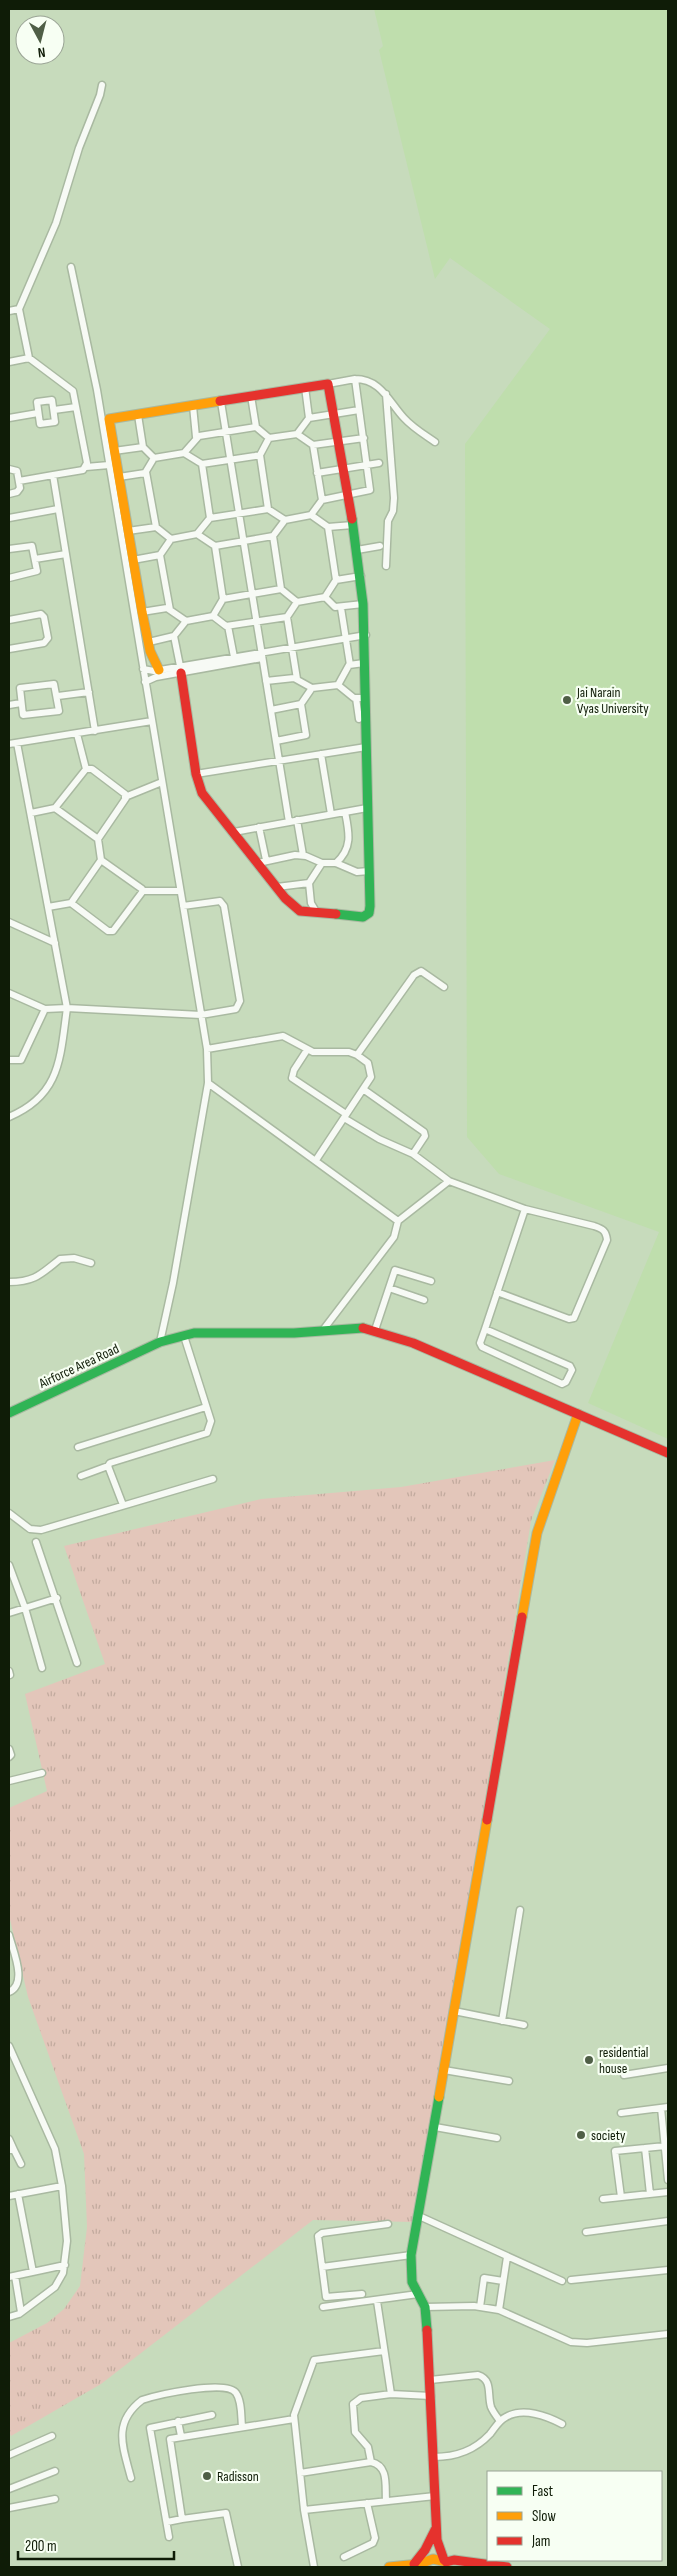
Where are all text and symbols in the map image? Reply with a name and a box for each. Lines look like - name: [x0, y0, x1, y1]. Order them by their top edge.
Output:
- north arrow: [15, 15, 65, 65]
- text: N: [37, 44, 46, 61]
- place label: Jai Narain Vyas University: [576, 684, 649, 717]
- marker: Jai Narain Vyas University: [561, 694, 573, 706]
- street label: Airforce Area Road: [35, 1340, 122, 1392]
- place label: residential house: [599, 2044, 648, 2077]
- marker: residential house: [583, 2054, 595, 2066]
- place label: society: [591, 2127, 626, 2144]
- marker: society: [575, 2129, 587, 2141]
- place label: Radisson: [217, 2468, 259, 2485]
- marker: Radisson: [201, 2470, 213, 2482]
- legend: [487, 2471, 662, 2561]
- text: Fast: [532, 2482, 554, 2501]
- text: Slow: [532, 2507, 556, 2526]
- scale bar: [18, 2528, 174, 2560]
- text: Jam: [531, 2532, 550, 2551]
- text: 200 m: [25, 2537, 57, 2556]

